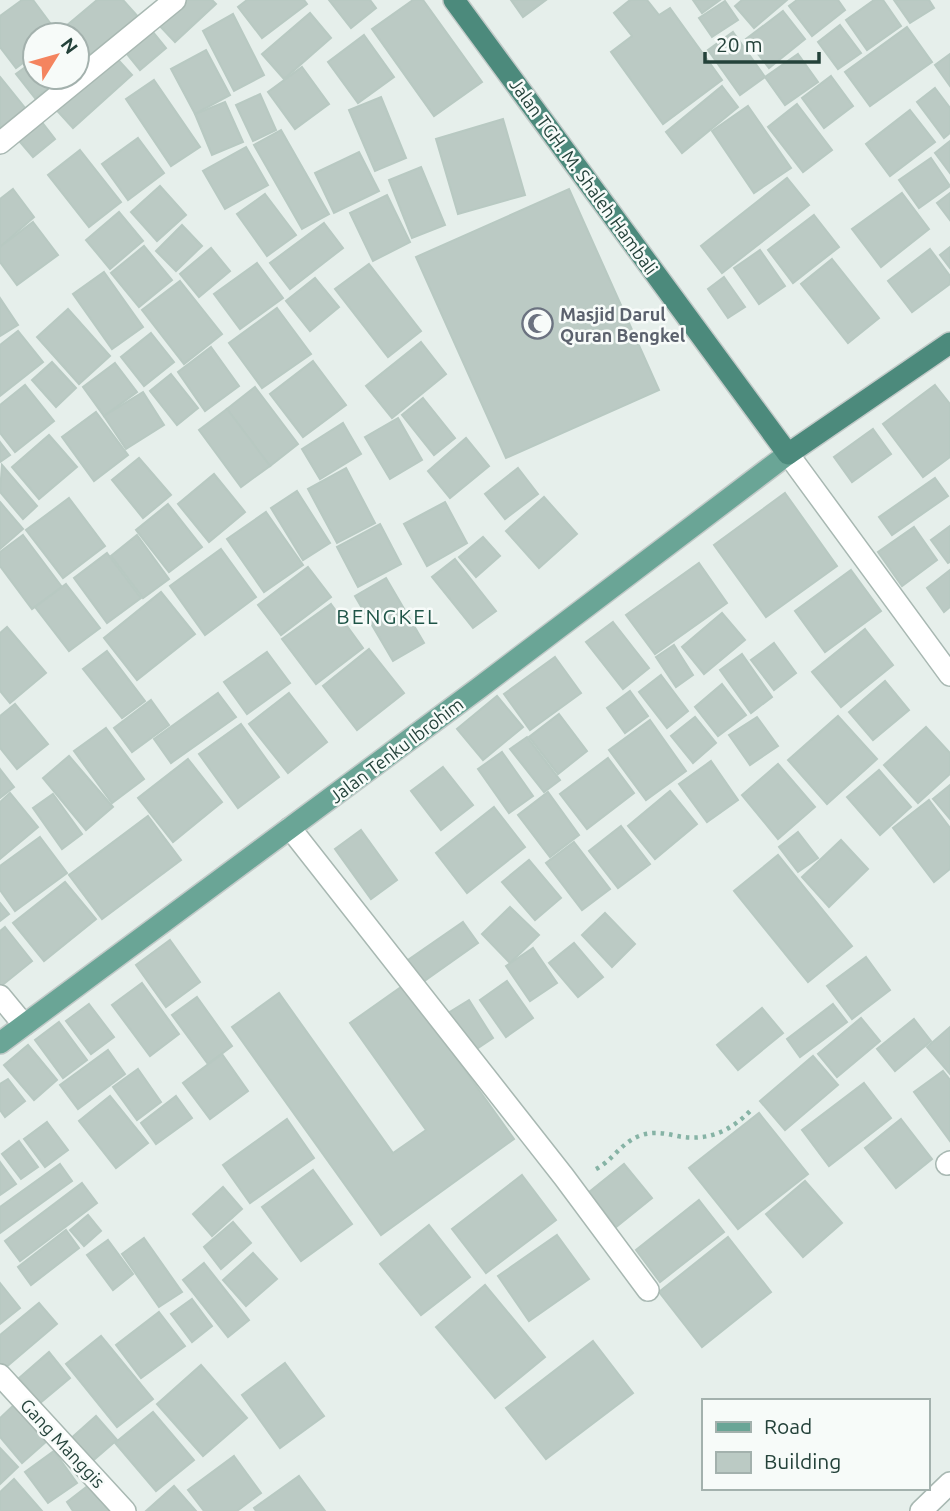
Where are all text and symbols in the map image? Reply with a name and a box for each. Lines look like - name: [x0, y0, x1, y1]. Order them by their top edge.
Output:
- north arrow: [21, 21, 91, 91]
- scale bar: [705, 21, 819, 65]
- text: 20 m: [716, 32, 763, 56]
- text: N: [57, 33, 83, 58]
- street label: Jalan TGH. M. Shaleh Hambali: [506, 74, 662, 278]
- place label: Masjid Darul Quran Bengkel: [560, 304, 686, 345]
- mosque icon: Masjid Darul Quran Bengkel: [520, 307, 554, 341]
- district label: BENGKEL: [336, 604, 440, 628]
- street label: Jalan Tenku Ibrohim: [325, 693, 467, 807]
- street label: Gang Manggis: [17, 1394, 109, 1492]
- legend: [702, 1399, 929, 1490]
- text: Road: [764, 1414, 812, 1438]
- text: Building: [764, 1449, 841, 1473]

